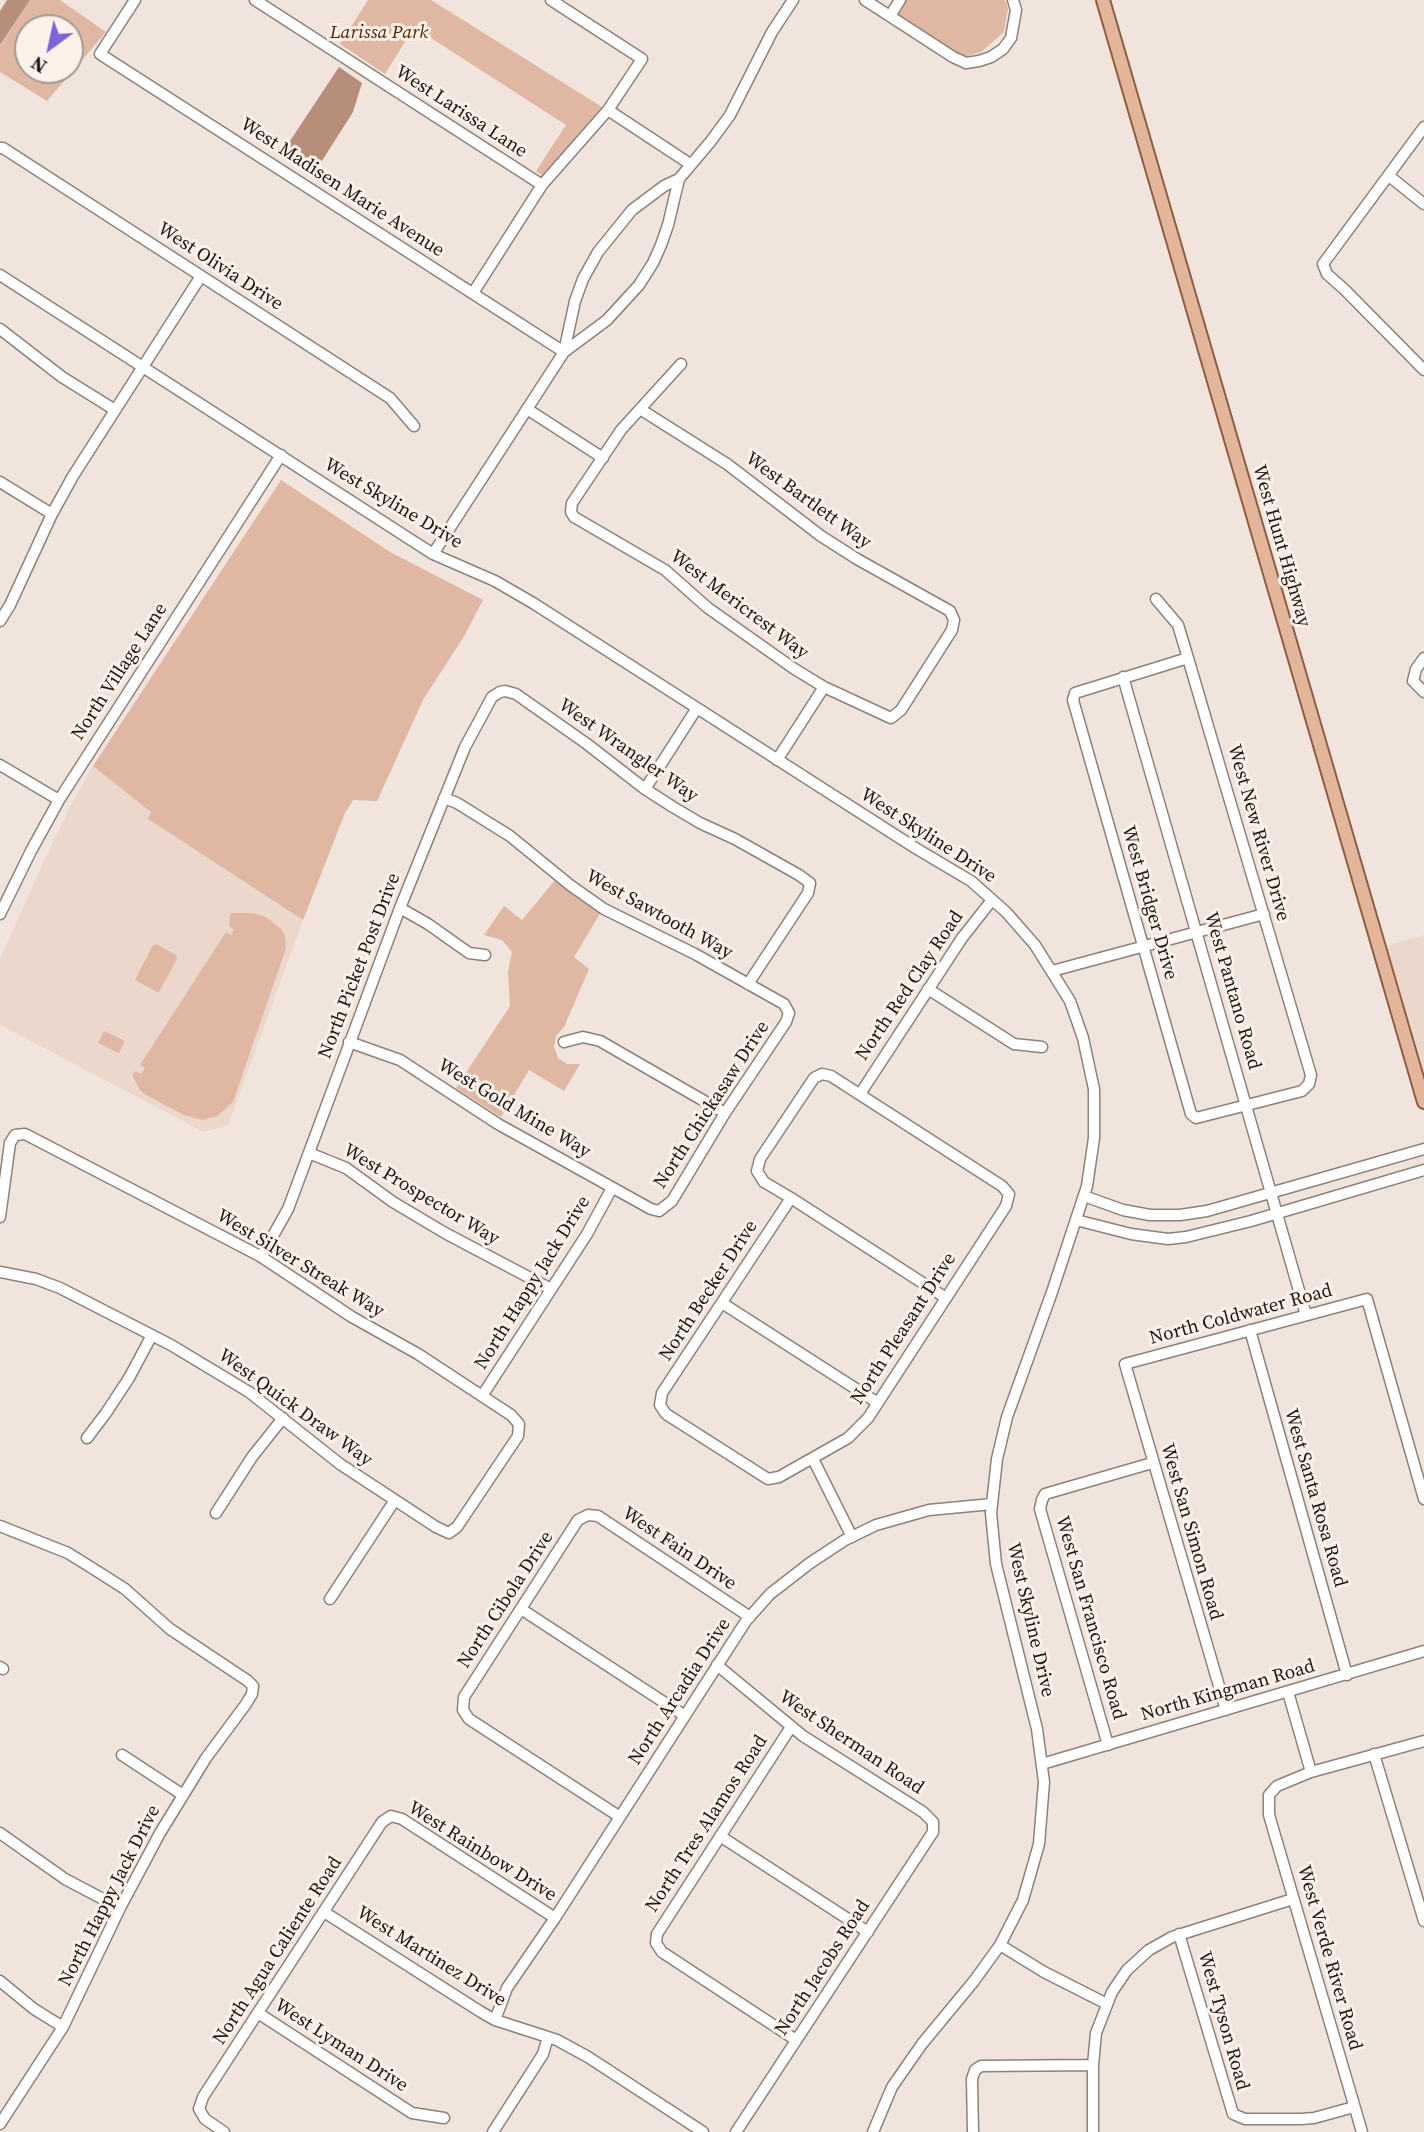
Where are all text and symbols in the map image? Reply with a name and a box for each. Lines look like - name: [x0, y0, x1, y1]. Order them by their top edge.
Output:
- north arrow: [14, 14, 84, 84]
- park label: Larissa Park: [330, 22, 428, 44]
- text: N: [26, 50, 52, 80]
- street label: West Larissa Lane: [391, 61, 531, 163]
- street label: West Madisen Marie Avenue: [236, 113, 448, 263]
- street label: West Olivia Drive: [153, 218, 287, 316]
- street label: West Bartlett Way: [741, 448, 875, 554]
- street label: West Skyline Drive: [320, 454, 466, 554]
- street label: West Hunt Highway: [1247, 462, 1315, 630]
- street label: West Mericrest Way: [665, 546, 813, 664]
- street label: North Village Lane: [67, 599, 173, 745]
- street label: West Wrangler Way: [554, 694, 702, 808]
- street label: West New River Drive: [1222, 742, 1294, 924]
- street label: West Skyline Drive: [856, 784, 1000, 888]
- street label: West Bridger Drive: [1116, 823, 1182, 983]
- street label: West Sawtooth Way: [582, 865, 736, 965]
- street label: North Picket Post Drive: [314, 870, 406, 1062]
- street label: North Red Clay Road: [851, 907, 969, 1065]
- street label: West Pantano Road: [1199, 910, 1265, 1072]
- street label: North Chickasaw Drive: [649, 1017, 775, 1193]
- street label: West Gold Mine Way: [434, 1054, 594, 1164]
- street label: West Prospector Way: [339, 1139, 503, 1251]
- street label: North Happy Jack Drive: [470, 1192, 596, 1374]
- street label: West Silver Streak Way: [212, 1205, 388, 1323]
- street label: North Becker Drive: [655, 1216, 763, 1366]
- street label: North Pleasant Drive: [846, 1249, 962, 1409]
- street label: North Coldwater Road: [1147, 1280, 1335, 1350]
- street label: West Quick Draw Way: [213, 1344, 377, 1472]
- street label: West Santa Rosa Road: [1279, 1406, 1351, 1590]
- street label: West San Simon Road: [1155, 1441, 1227, 1623]
- street label: West Fain Drive: [618, 1502, 740, 1596]
- street label: West San Francisco Road: [1050, 1514, 1130, 1722]
- street label: North Cibola Drive: [453, 1527, 559, 1673]
- street label: West Skyline Drive: [1001, 1541, 1059, 1699]
- street label: North Arcadia Drive: [624, 1614, 736, 1770]
- street label: North Kingman Road: [1138, 1655, 1318, 1727]
- street label: West Sherman Road: [774, 1686, 928, 1800]
- street label: North Tres Alamos Road: [641, 1731, 773, 1917]
- street label: West Rainbow Drive: [404, 1797, 560, 1907]
- street label: North Happy Jack Drive: [54, 1802, 166, 1990]
- street label: North Agua Caliente Road: [209, 1853, 347, 2049]
- street label: West Verde River Road: [1292, 1863, 1366, 2053]
- street label: North Jacobs Road: [771, 1896, 875, 2040]
- street label: West Martinez Drive: [352, 1902, 510, 2012]
- street label: West Tyson Road: [1192, 1949, 1254, 2093]
- street label: West Lyman Drive: [270, 1994, 412, 2098]

